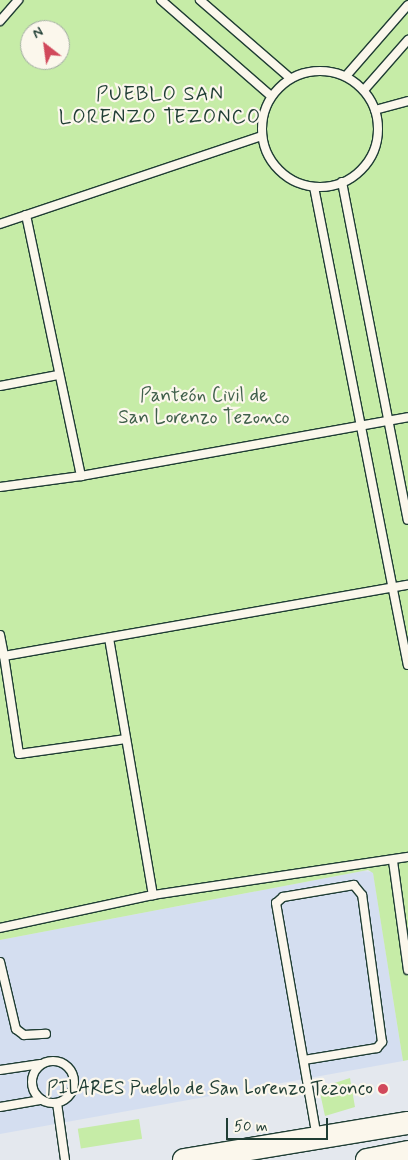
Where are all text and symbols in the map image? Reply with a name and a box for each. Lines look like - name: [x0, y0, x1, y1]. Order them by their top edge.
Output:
- north arrow: [20, 20, 70, 70]
- text: N: [29, 23, 47, 43]
- district label: PUEBLO SAN LORENZO TEZONCO: [59, 83, 261, 130]
- park label: Panteón Civil de San Lorenzo Tezonco: [118, 385, 290, 429]
- place label: PILARES Pueblo de San Lorenzo Tezonco: [38, 1078, 373, 1100]
- marker: PILARES Pueblo de San Lorenzo Tezonco: [377, 1083, 389, 1095]
- scale bar: [228, 1108, 330, 1140]
- text: 50 m: [234, 1117, 268, 1137]

